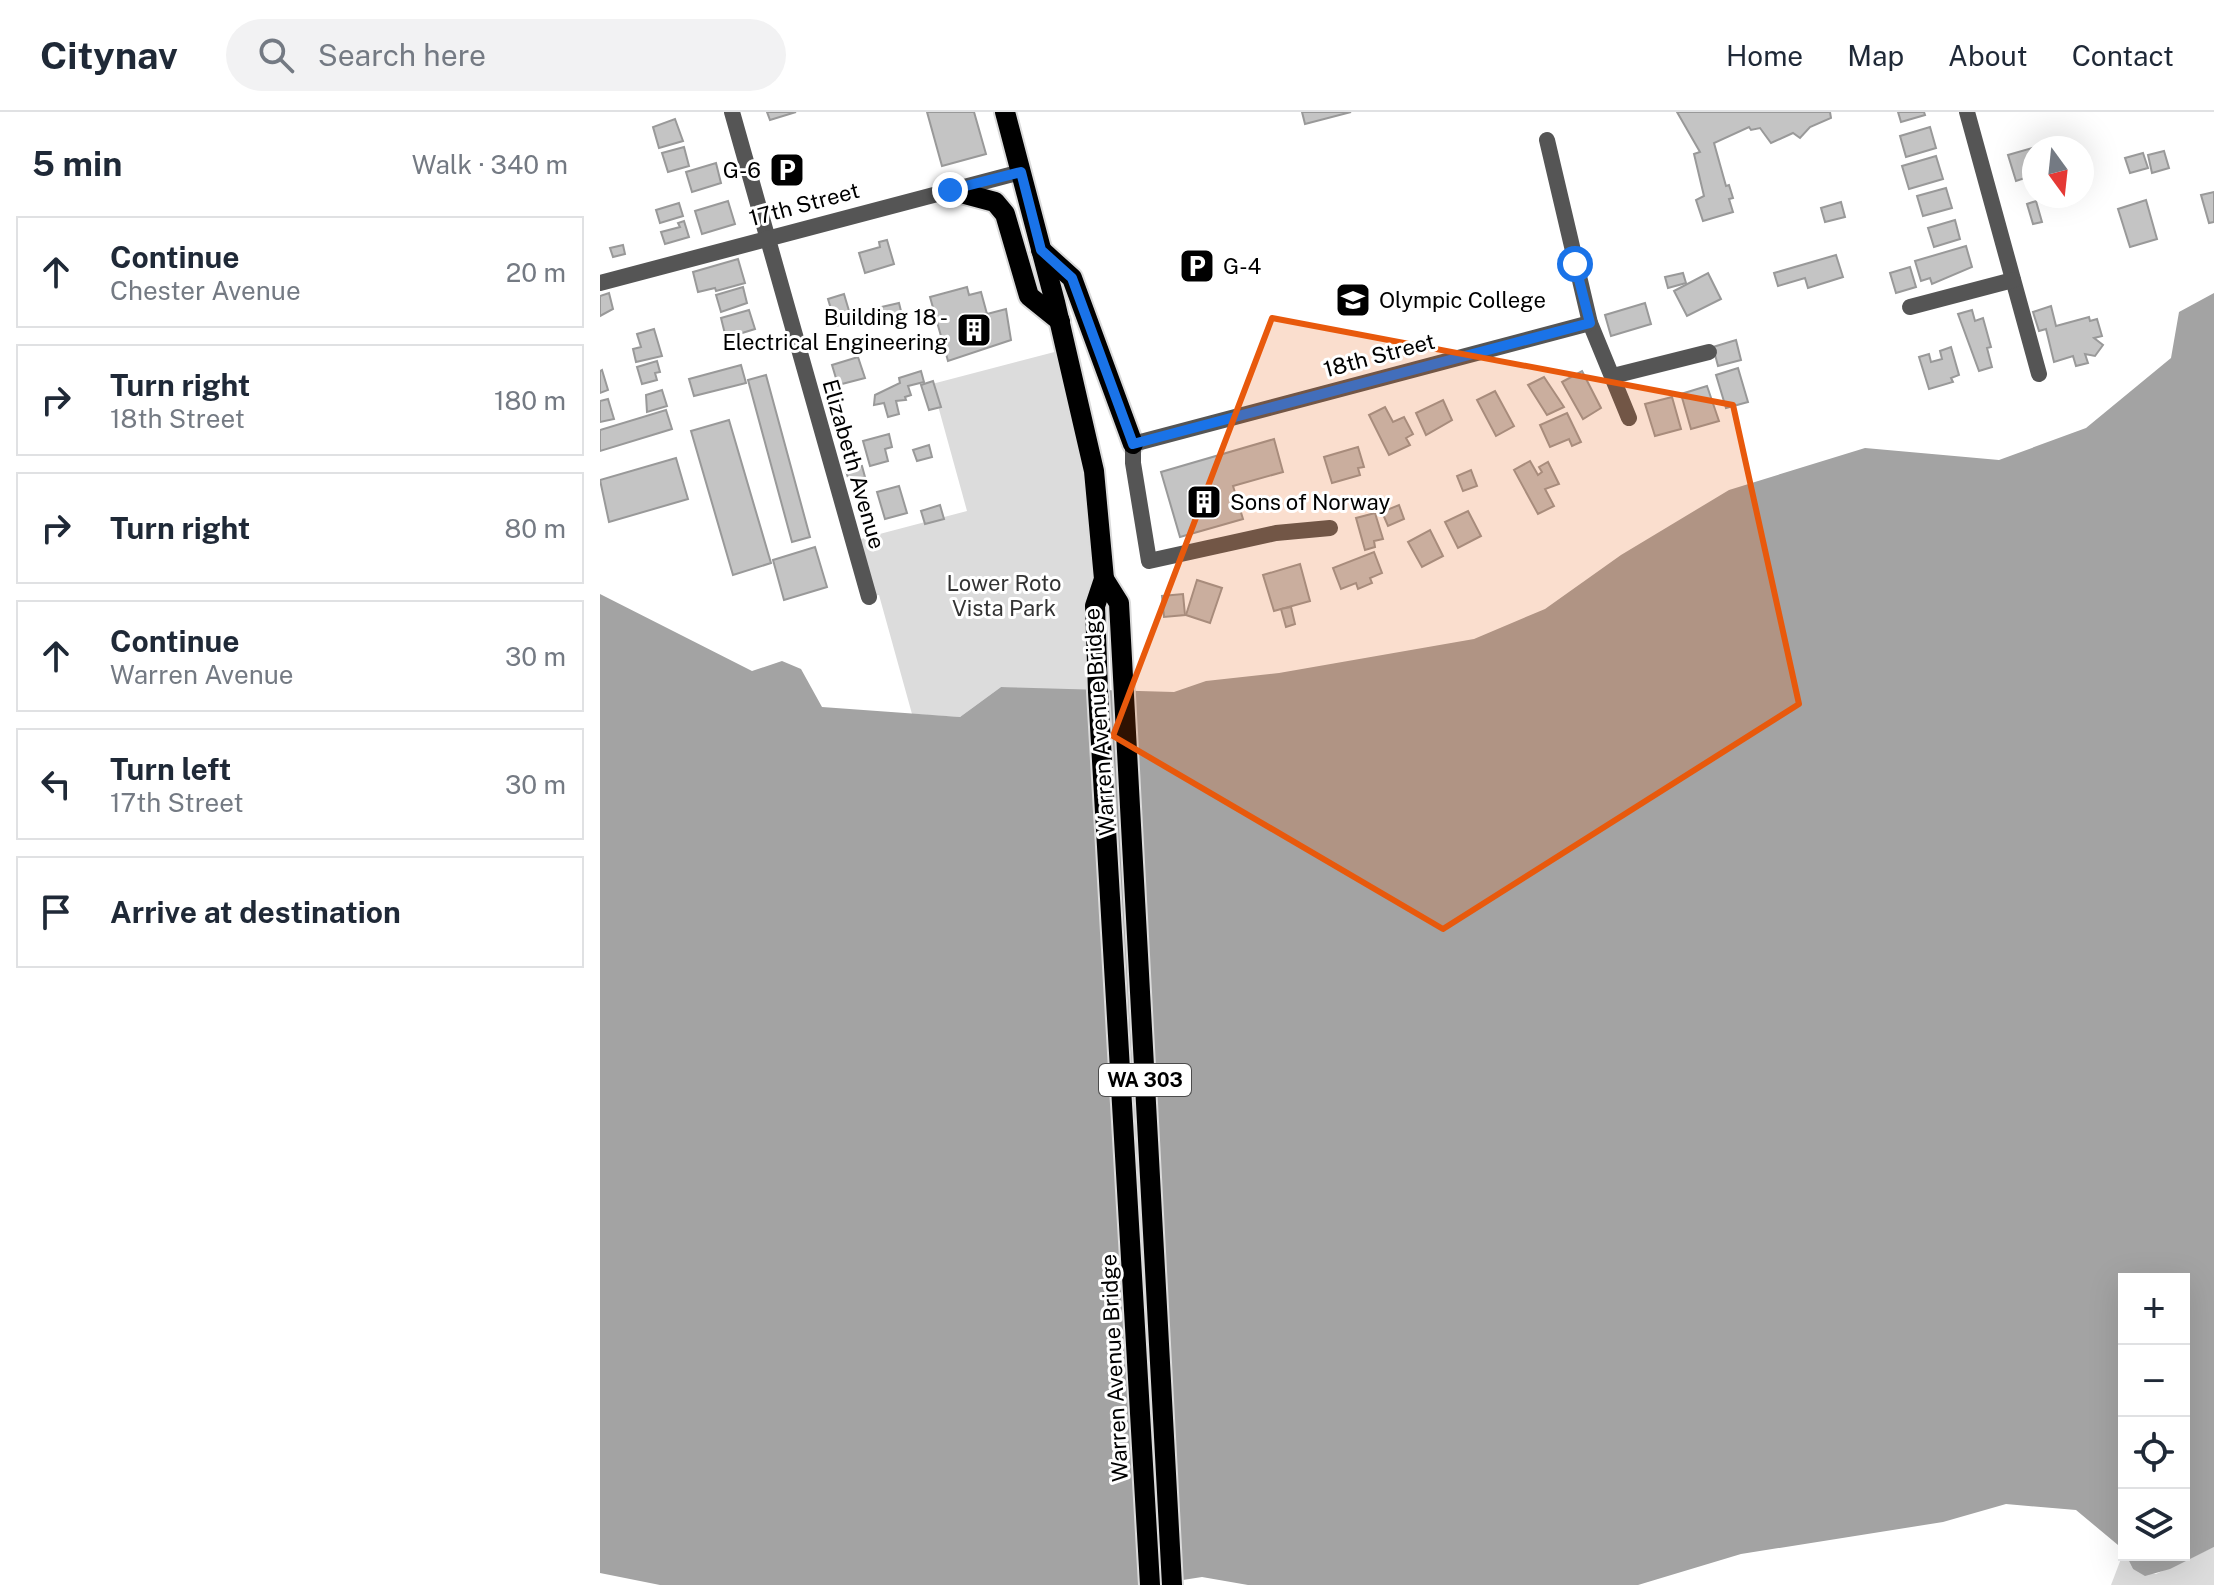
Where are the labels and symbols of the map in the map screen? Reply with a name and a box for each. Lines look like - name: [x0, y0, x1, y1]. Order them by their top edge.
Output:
- north arrow: [2022, 136, 2094, 208]
- parking icon: G-6: [768, 151, 806, 189]
- place label: G-6: [723, 157, 761, 183]
- route end: [932, 172, 968, 208]
- street label: 17th Street: [746, 177, 862, 231]
- route start: [1557, 246, 1593, 282]
- parking icon: G-4: [1178, 247, 1216, 285]
- place label: G-4: [1223, 253, 1261, 279]
- school or university icon: Olympic College: [1334, 281, 1372, 319]
- place label: Olympic College: [1379, 287, 1546, 313]
- place label: Building 18 - Electrical Engineering: [722, 304, 948, 355]
- building icon: Building 18 - Electrical Engineering: [955, 311, 993, 349]
- street label: 18th Street: [1321, 328, 1437, 382]
- street label: Elizabeth Avenue: [817, 376, 891, 552]
- building icon: Sons of Norway: [1185, 483, 1223, 521]
- place label: Sons of Norway: [1230, 489, 1390, 515]
- park label: Lower Roto Vista Park: [946, 570, 1062, 621]
- street label: Warren Avenue Bridge: [1078, 607, 1120, 837]
- road number: WA 303: [1099, 1064, 1191, 1096]
- street label: Warren Avenue Bridge: [1095, 1253, 1133, 1483]

